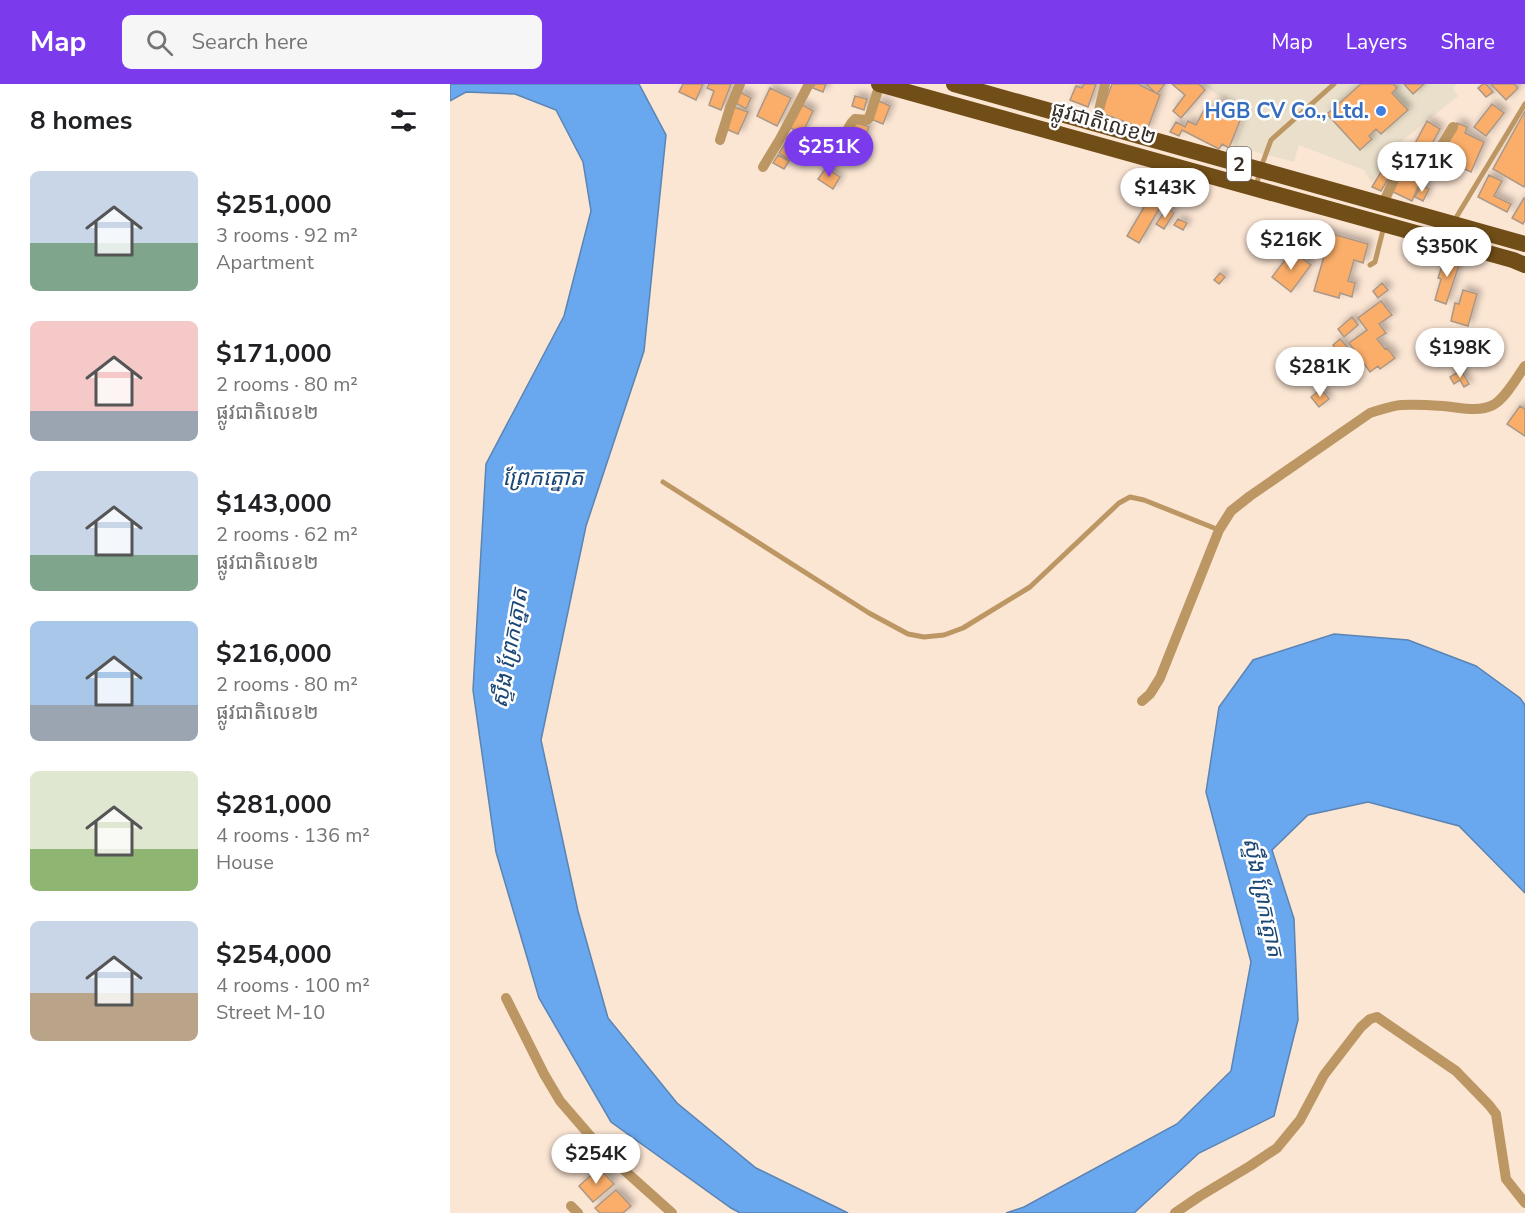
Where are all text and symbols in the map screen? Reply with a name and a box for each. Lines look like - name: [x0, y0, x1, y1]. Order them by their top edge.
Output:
- search box: [122, 15, 542, 69]
- text: Map: [30, 23, 86, 61]
- icon: search: [143, 26, 176, 59]
- text: Search here: [191, 27, 308, 57]
- text: Map: [1271, 28, 1313, 56]
- text: Layers: [1346, 28, 1407, 56]
- text: Share: [1440, 28, 1495, 56]
- street label: ផ្លូវជាតិលេខ២: [1047, 95, 1160, 156]
- place label: HGB CV Co., Ltd.: [1204, 97, 1369, 125]
- text: 8 homes: [30, 103, 132, 138]
- icon: filters: [387, 104, 420, 137]
- marker: HGB CV Co., Ltd.: [1374, 104, 1388, 118]
- pin: $251K: [787, 127, 871, 178]
- text: $251K: [798, 133, 860, 160]
- pin: $171K: [1380, 142, 1464, 193]
- road number: 2: [1227, 147, 1251, 181]
- text: $171K: [1391, 148, 1453, 175]
- pin: $143K: [1123, 168, 1207, 219]
- text: $143K: [1134, 174, 1196, 201]
- text: $251,000: [216, 187, 332, 222]
- icon: home: [78, 195, 150, 267]
- pin: $216K: [1249, 220, 1333, 271]
- text: 3 rooms · 92 m²: [216, 222, 358, 249]
- text: $216K: [1260, 226, 1322, 253]
- pin: $350K: [1405, 227, 1489, 278]
- text: $350K: [1416, 233, 1478, 260]
- text: Apartment: [216, 249, 314, 276]
- pin: $198K: [1418, 328, 1502, 379]
- text: $198K: [1429, 334, 1491, 361]
- text: $171,000: [216, 336, 332, 371]
- icon: home: [78, 345, 150, 417]
- pin: $281K: [1278, 347, 1362, 398]
- text: $281K: [1289, 353, 1351, 380]
- text: 2 rooms · 80 m²: [216, 371, 358, 398]
- text: ផ្លូវជាតិលេខ២: [216, 399, 318, 426]
- water label: ព្រែកត្នោត: [502, 463, 586, 493]
- text: $143,000: [216, 486, 332, 521]
- icon: home: [78, 495, 150, 567]
- text: 2 rooms · 62 m²: [216, 521, 358, 548]
- text: ផ្លូវជាតិលេខ២: [216, 549, 318, 576]
- water label: ស្ទឹង ព្រែកត្នោត: [485, 584, 536, 710]
- text: $216,000: [216, 636, 332, 671]
- icon: home: [78, 645, 150, 717]
- text: 2 rooms · 80 m²: [216, 671, 358, 698]
- text: ផ្លូវជាតិលេខ២: [216, 699, 318, 726]
- text: $281,000: [216, 787, 332, 822]
- icon: home: [78, 795, 150, 867]
- text: 4 rooms · 136 m²: [216, 822, 370, 849]
- water label: ស្ទឹង ព្រែកត្នោត: [1236, 835, 1291, 962]
- text: House: [216, 849, 274, 876]
- text: $254,000: [216, 937, 332, 972]
- icon: home: [78, 945, 150, 1017]
- text: 4 rooms · 100 m²: [216, 972, 370, 999]
- text: Street M-10: [216, 999, 325, 1026]
- pin: $254K: [554, 1134, 638, 1185]
- text: $254K: [565, 1140, 627, 1167]

